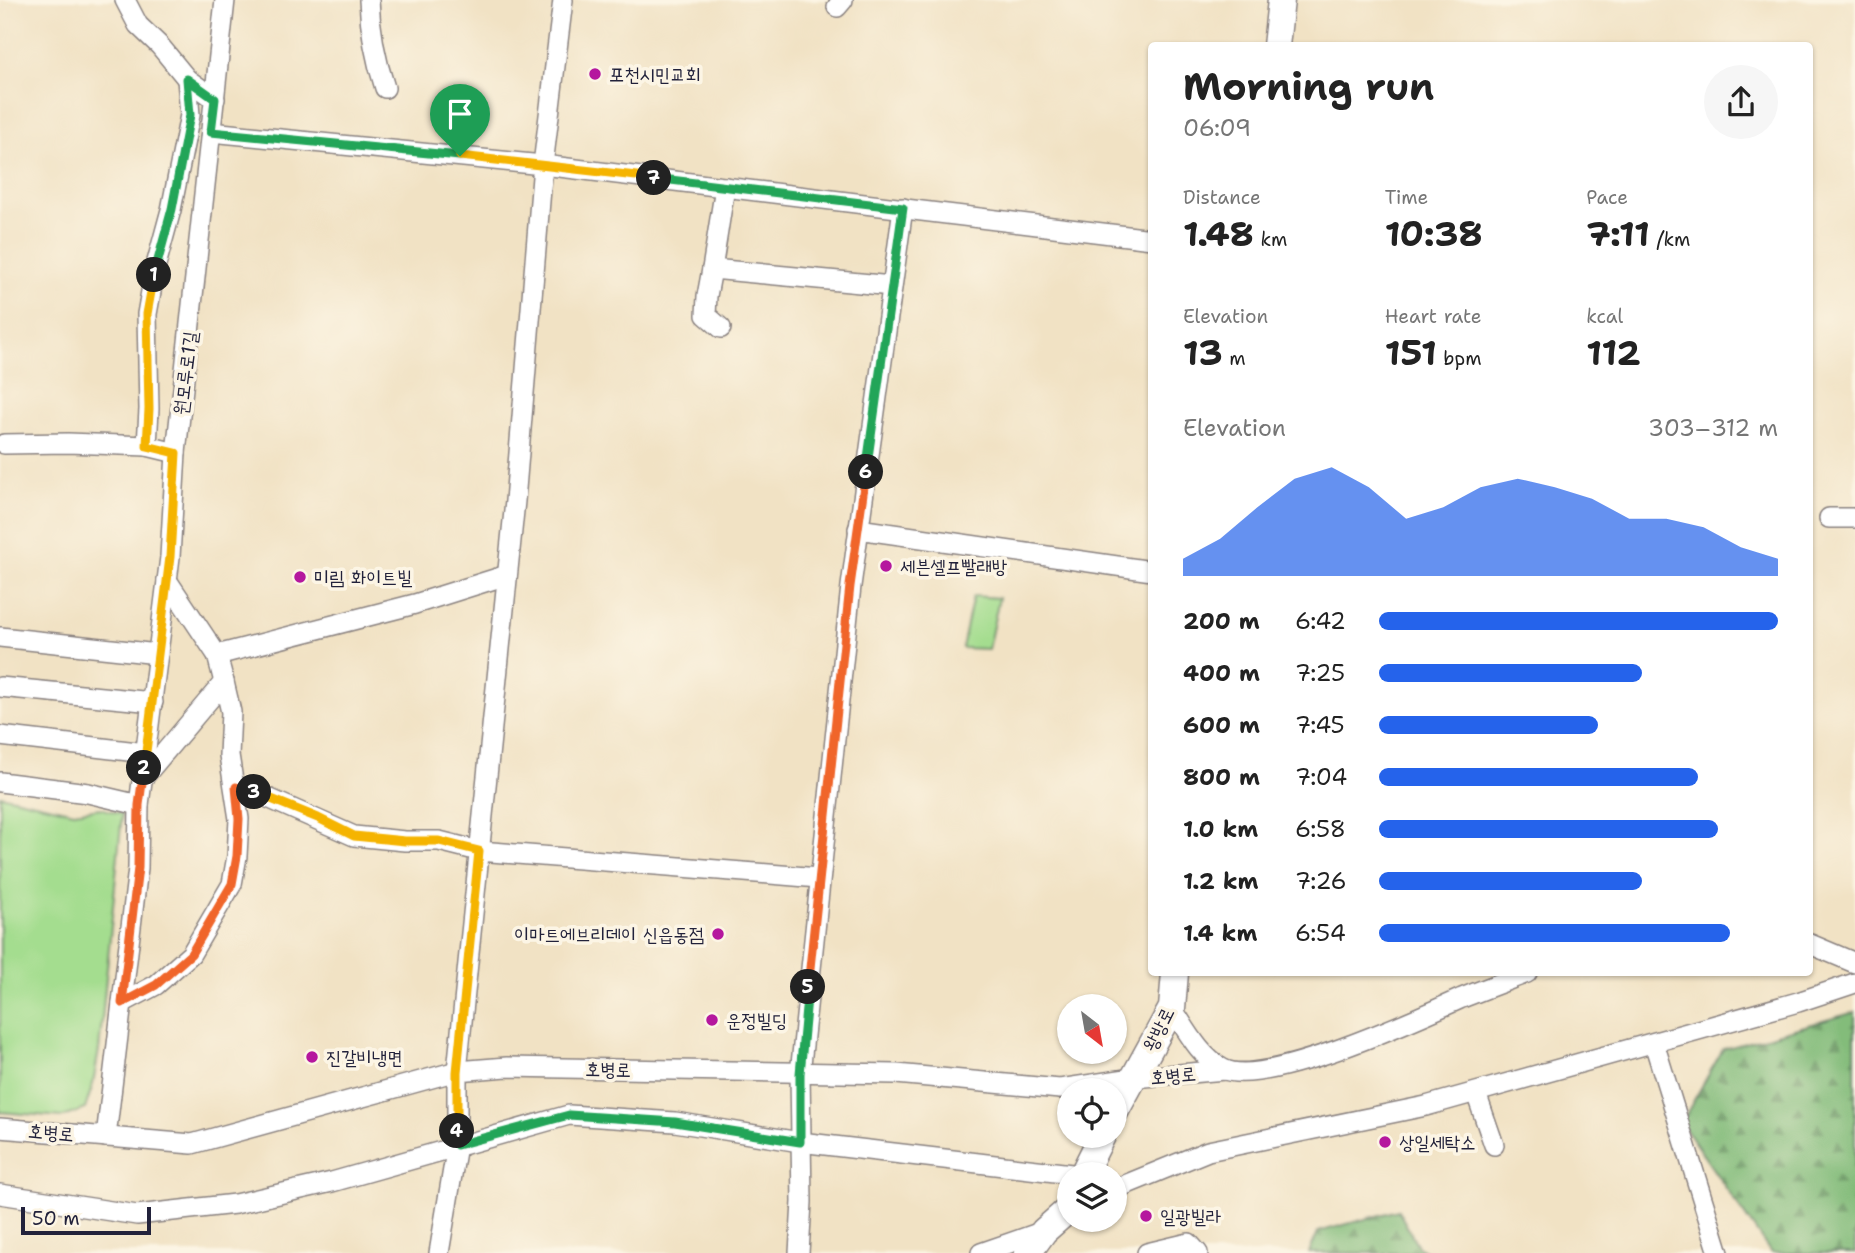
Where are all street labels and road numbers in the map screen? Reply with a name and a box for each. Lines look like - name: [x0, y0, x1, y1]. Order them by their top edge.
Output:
- street label: 원모루로1길: [168, 330, 203, 416]
- street label: 왕방로: [1137, 1003, 1180, 1055]
- street label: 호병로: [585, 1057, 631, 1082]
- street label: 호병로: [1149, 1061, 1197, 1090]
- street label: 호병로: [27, 1118, 75, 1147]

